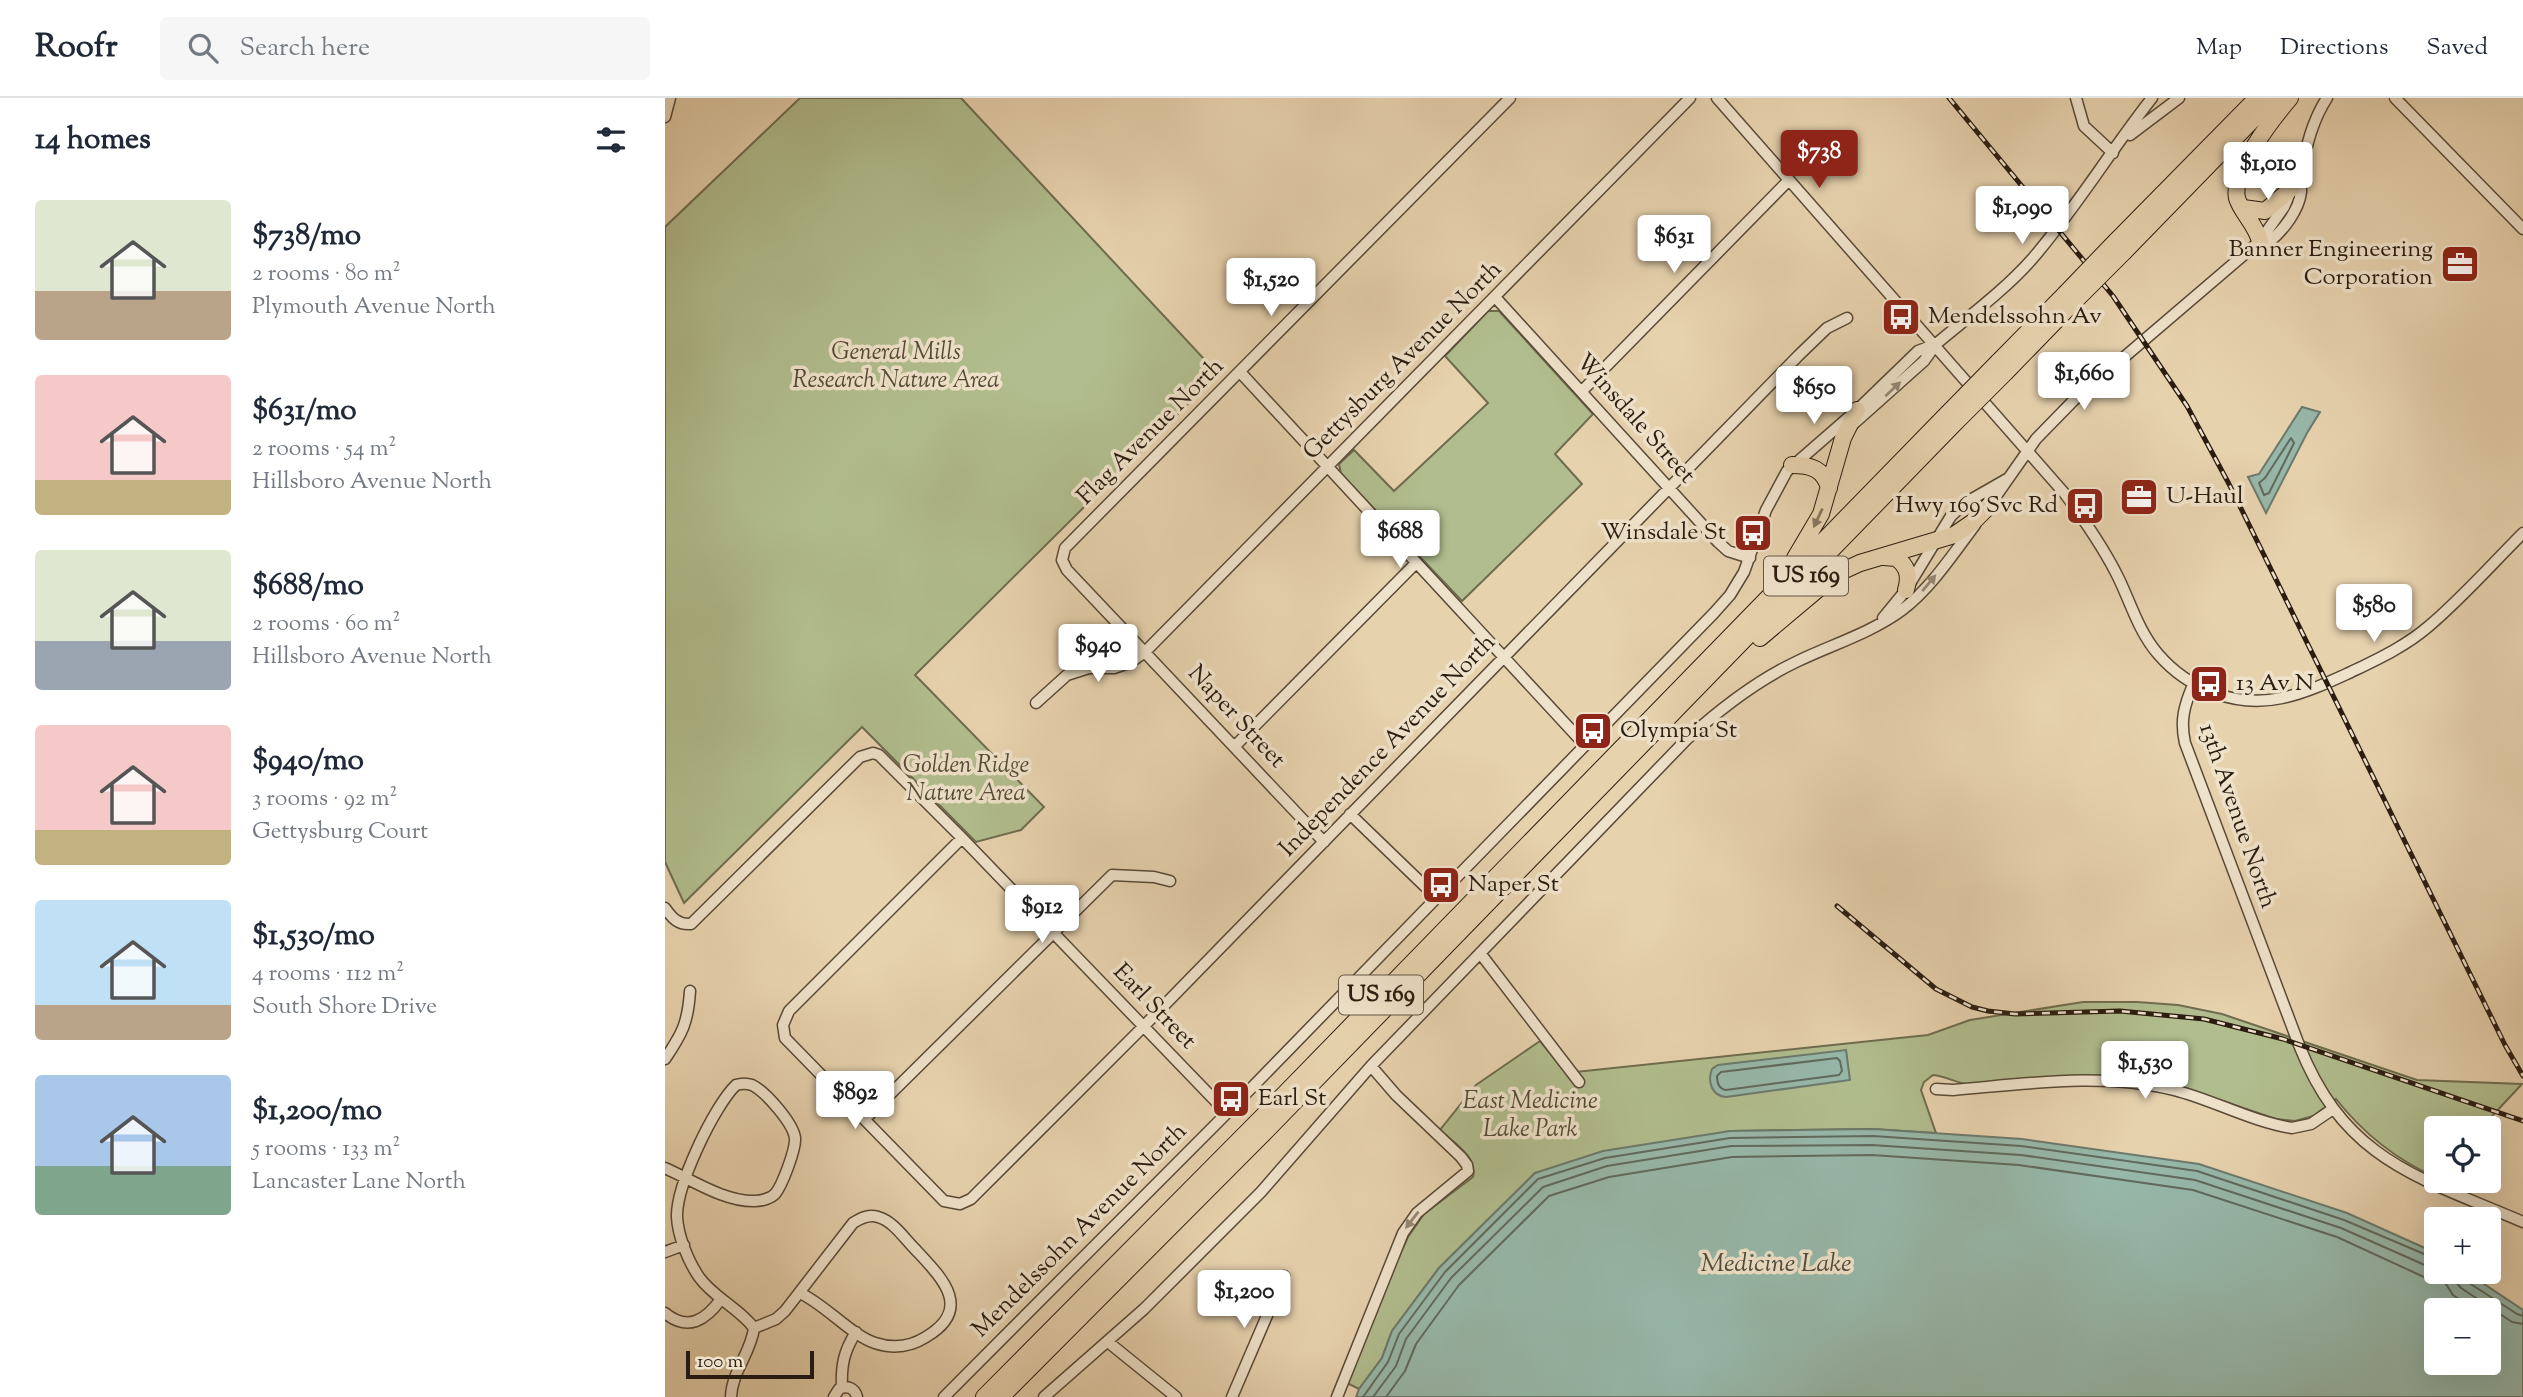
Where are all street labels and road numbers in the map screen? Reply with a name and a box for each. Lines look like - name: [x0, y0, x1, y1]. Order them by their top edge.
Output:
- street label: Gettysburg Avenue North: [1296, 254, 1510, 468]
- street label: Winsdale Street: [1567, 346, 1703, 492]
- street label: Flag Avenue North: [1070, 351, 1232, 513]
- road number: US 169: [1764, 556, 1848, 596]
- street label: Independence Avenue North: [1272, 627, 1504, 865]
- street label: Naper Street: [1179, 658, 1293, 776]
- street label: 13th Avenue North: [2189, 719, 2285, 913]
- street label: Earl Street: [1104, 956, 1204, 1058]
- road number: US 169: [1339, 975, 1423, 1014]
- street label: Mendelssohn Avenue North: [965, 1116, 1195, 1346]

